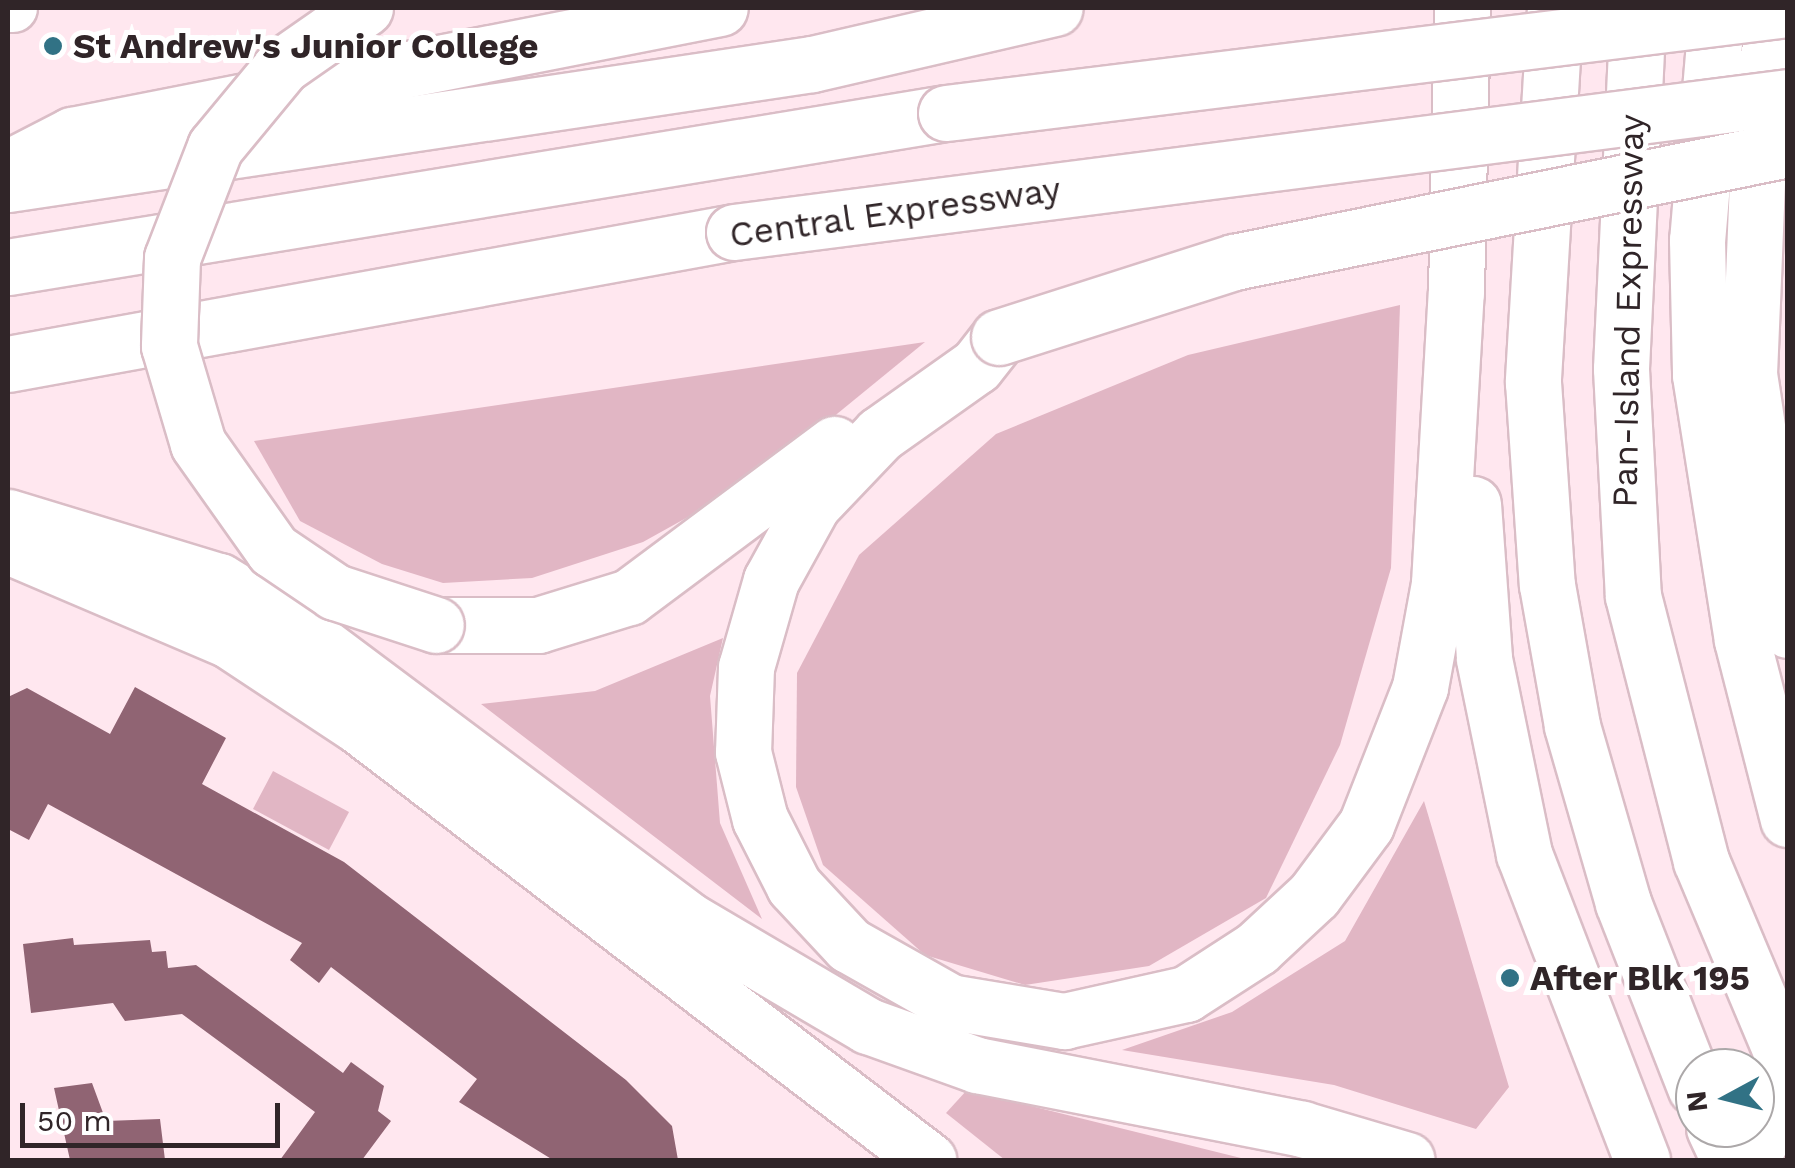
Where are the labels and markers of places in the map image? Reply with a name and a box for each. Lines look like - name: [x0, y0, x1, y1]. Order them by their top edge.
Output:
- place label: St Andrew's Junior College: [73, 25, 540, 67]
- marker: St Andrew's Junior College: [42, 35, 64, 57]
- place label: After Blk 195: [1530, 957, 1751, 999]
- marker: After Blk 195: [1499, 967, 1521, 989]

